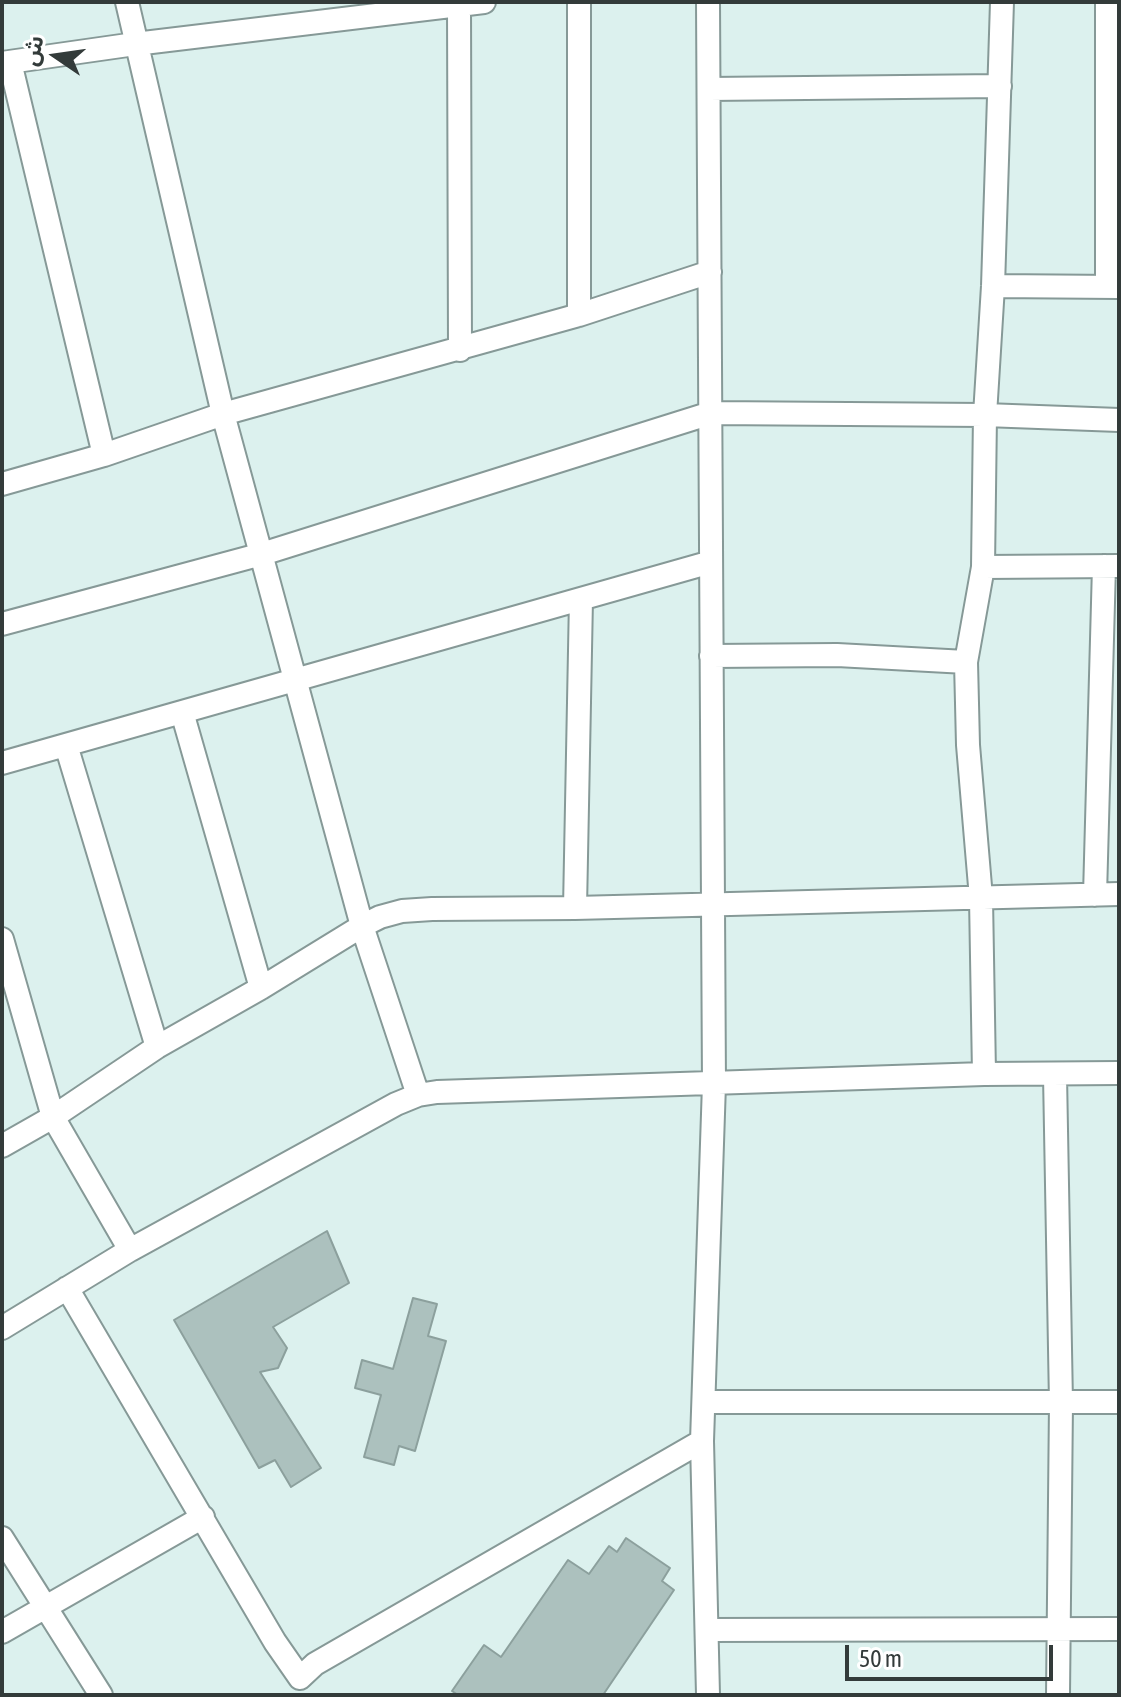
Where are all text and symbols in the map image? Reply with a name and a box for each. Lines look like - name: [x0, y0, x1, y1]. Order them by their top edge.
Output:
- north arrow: [16, 16, 96, 96]
- text: ش: [17, 33, 49, 68]
- scale bar: [849, 1629, 1057, 1679]
- text: 50 m: [859, 1645, 902, 1672]

